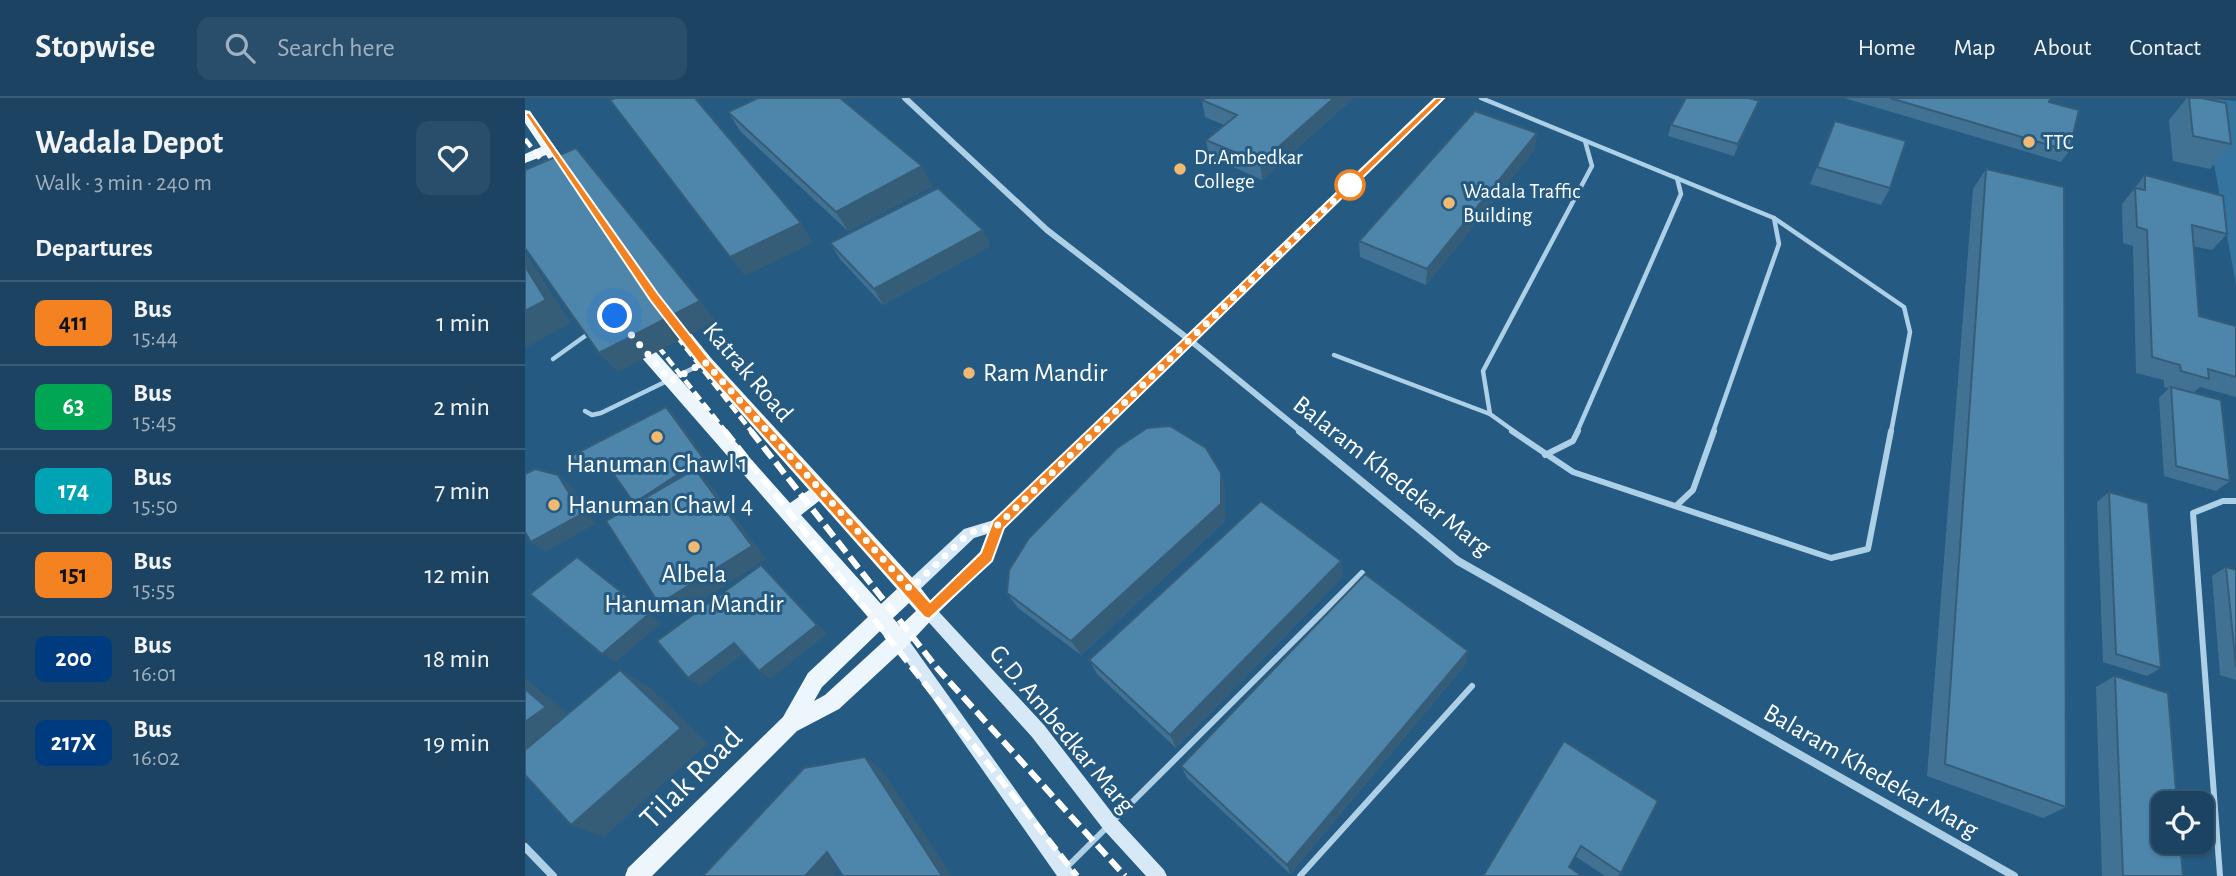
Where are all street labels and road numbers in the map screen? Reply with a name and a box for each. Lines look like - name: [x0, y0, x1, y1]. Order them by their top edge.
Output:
- street label: Katrak Road: [698, 317, 798, 427]
- street label: Balaram Khedekar Marg: [1288, 391, 1496, 561]
- street label: G.D. Ambedkar Marg: [984, 640, 1140, 818]
- street label: Balaram Khedekar Marg: [1759, 699, 1983, 843]
- street label: Tilak Road: [634, 721, 748, 835]

